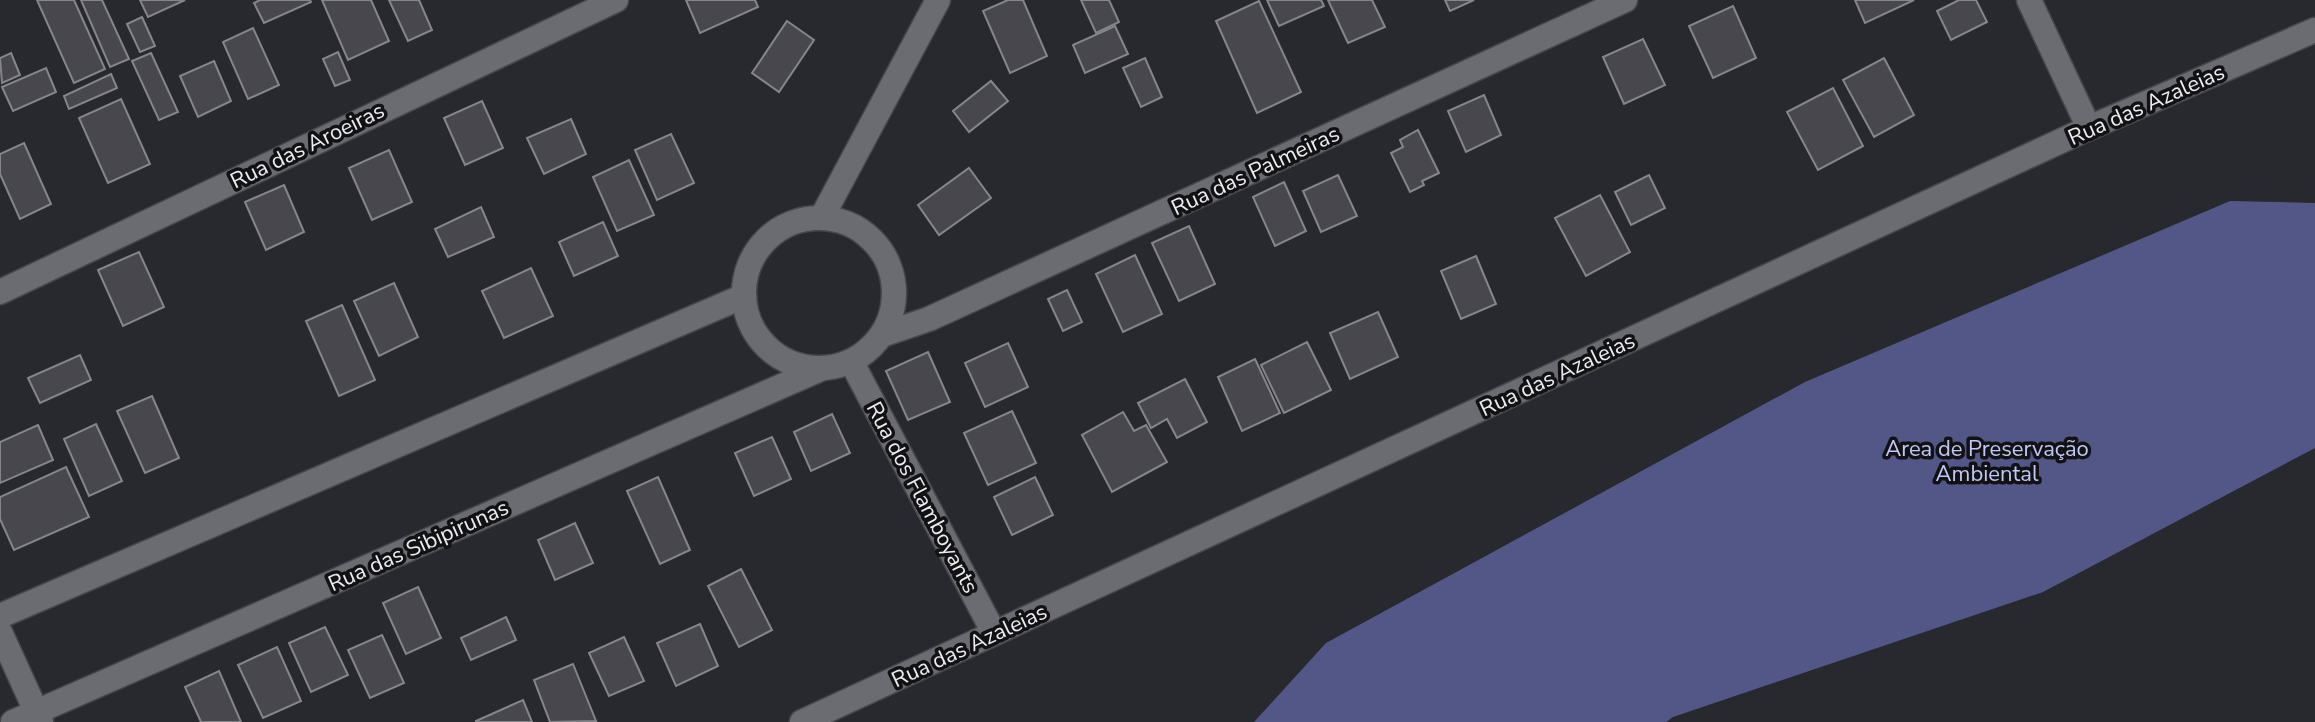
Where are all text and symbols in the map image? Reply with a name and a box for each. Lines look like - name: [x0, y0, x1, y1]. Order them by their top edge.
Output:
- street label: Rua das Azaleias: [2063, 57, 2229, 153]
- street label: Rua das Aroeiras: [225, 96, 389, 196]
- street label: Rua das Palmeiras: [1166, 119, 1344, 223]
- street label: Rua das Azaleias: [1475, 326, 1640, 424]
- street label: Rua dos Flamboyants: [859, 396, 985, 599]
- park label: Area de Preservação Ambiental: [1885, 434, 2089, 489]
- street label: Rua das Sibipirunas: [323, 493, 513, 599]
- street label: Rua das Azaleias: [887, 597, 1052, 695]

